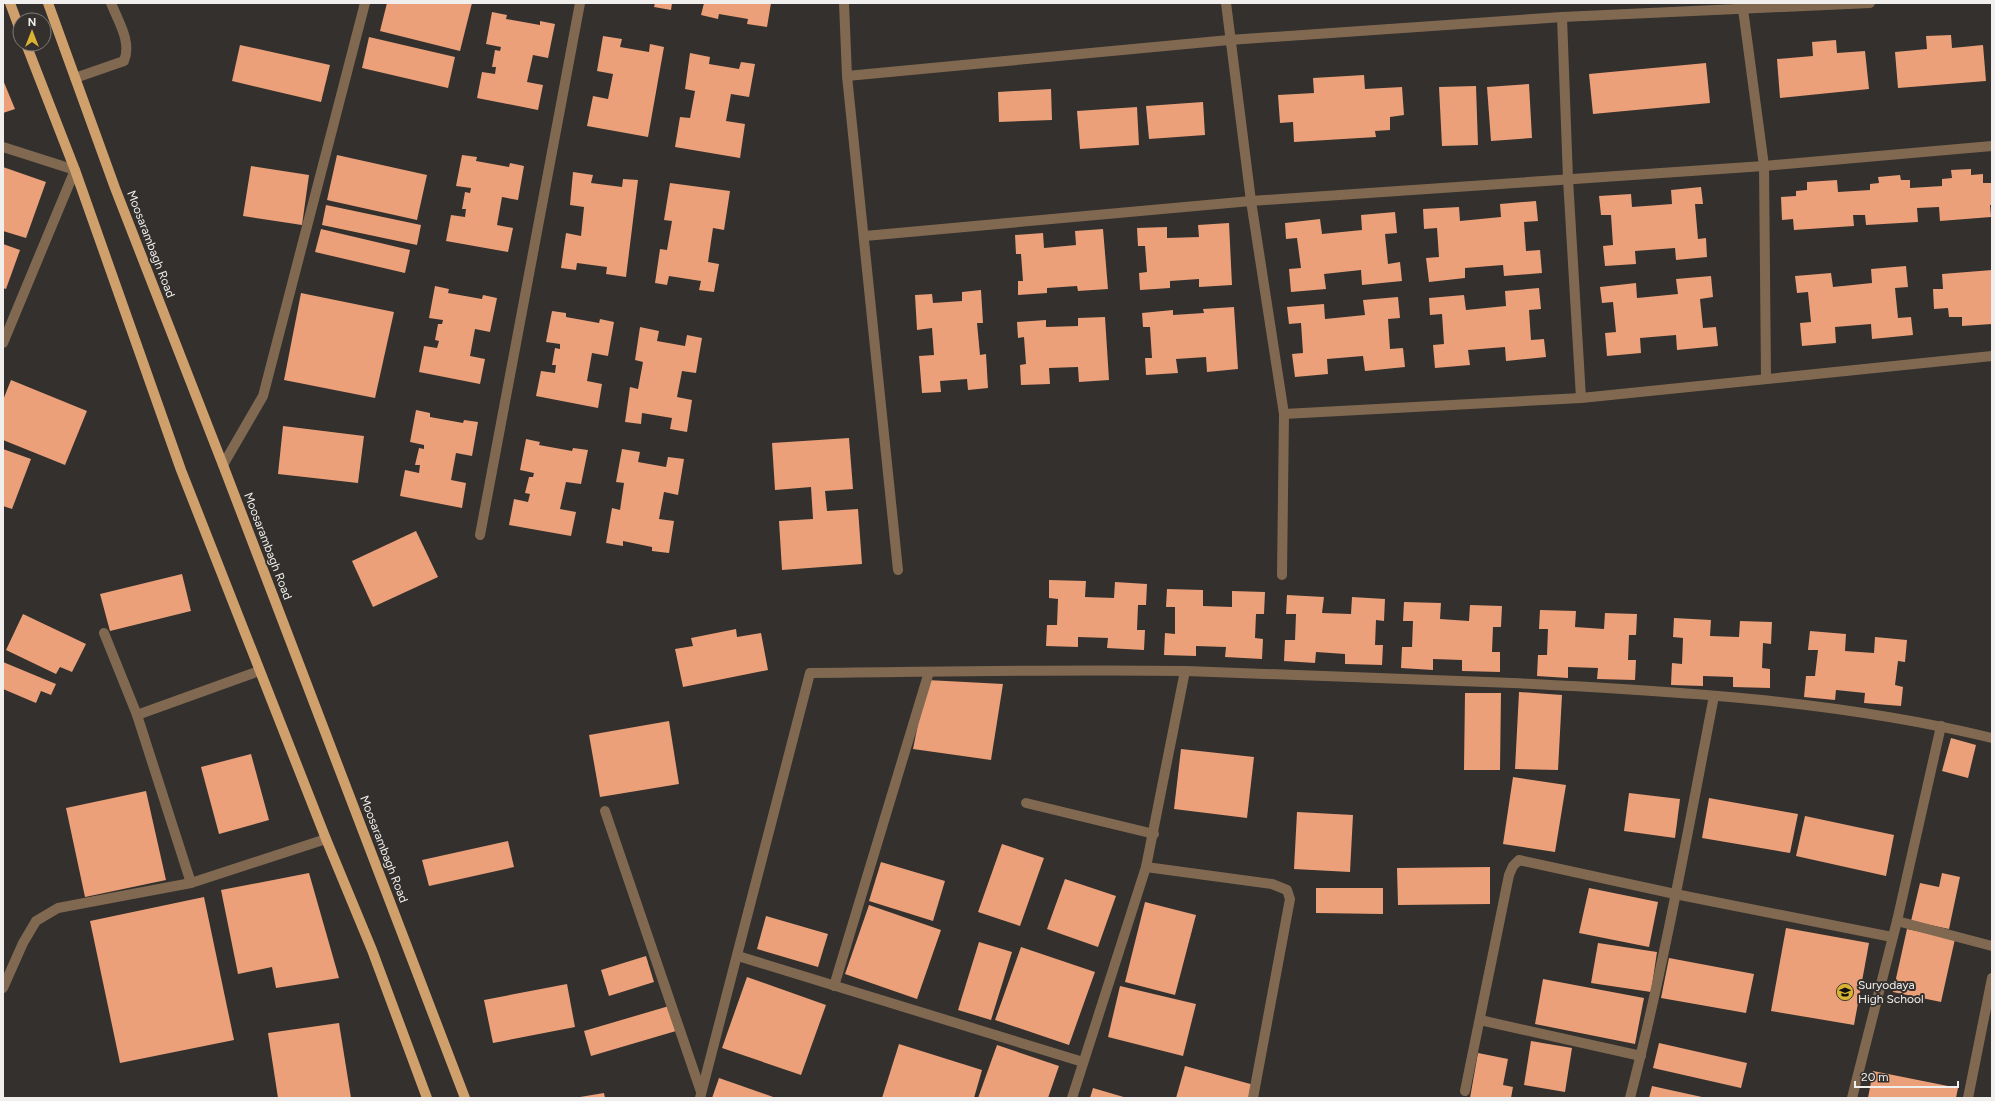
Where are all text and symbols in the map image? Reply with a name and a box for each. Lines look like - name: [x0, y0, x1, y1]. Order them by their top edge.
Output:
- north arrow: [12, 12, 52, 52]
- text: N: [28, 16, 36, 29]
- street label: Moosarambagh Road: [124, 188, 178, 300]
- street label: Moosarambagh Road: [241, 490, 295, 602]
- street label: Moosarambagh Road: [357, 793, 411, 905]
- place label: Suryodaya High School: [1858, 978, 1924, 1006]
- school or university icon: Suryodaya High School: [1835, 982, 1855, 1002]
- scale bar: [1855, 1063, 1958, 1089]
- text: 20 m: [1861, 1070, 1889, 1084]

